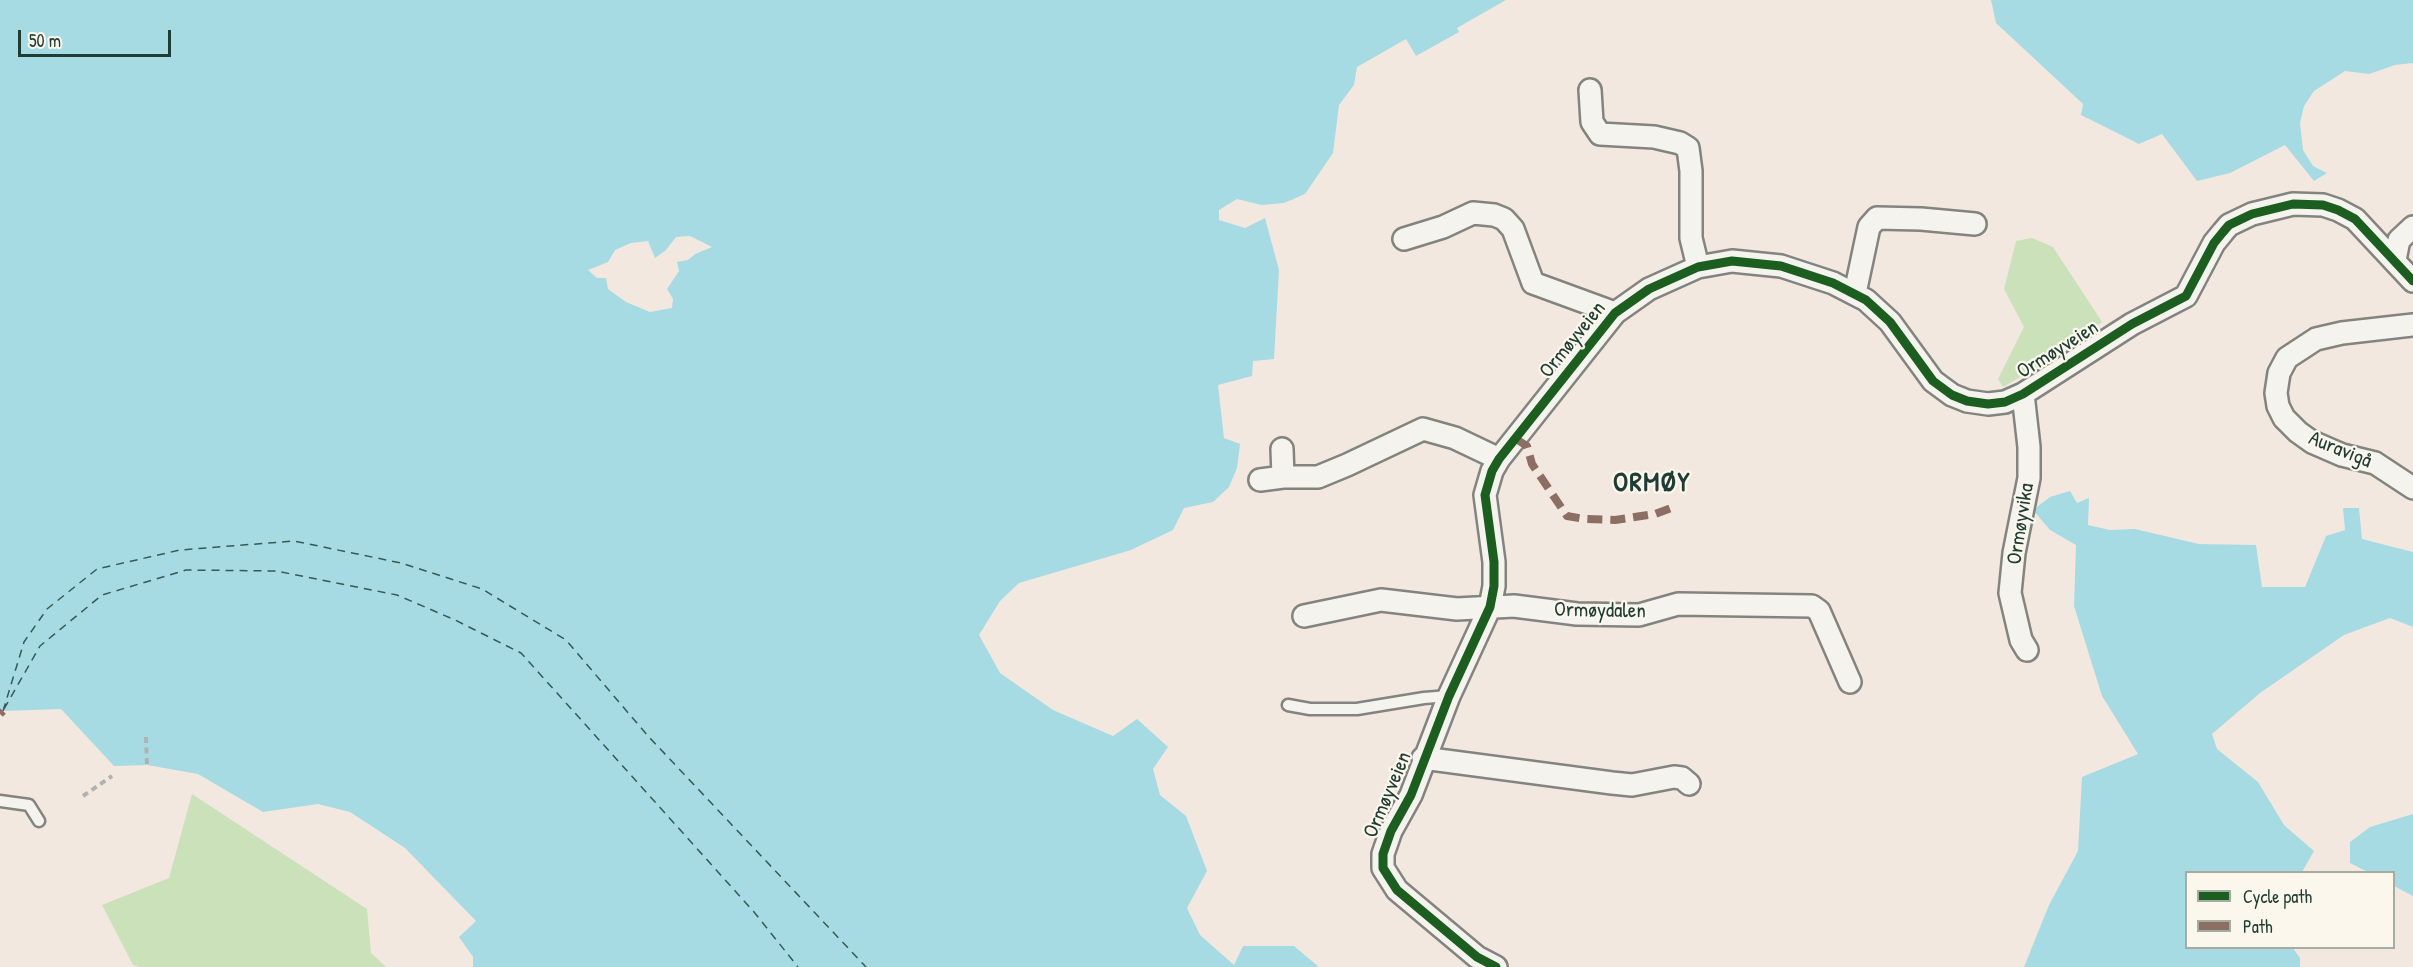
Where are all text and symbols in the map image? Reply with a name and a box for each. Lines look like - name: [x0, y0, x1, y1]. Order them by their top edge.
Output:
- scale bar: [21, 18, 174, 56]
- text: 50 m: [29, 28, 61, 53]
- street label: Ormøyveien: [1535, 297, 1611, 383]
- street label: Ormøyveien: [2013, 315, 2103, 385]
- street label: Auravigå: [2305, 426, 2375, 474]
- district label: ORMØY: [1613, 468, 1691, 500]
- street label: Ormøyvika: [2002, 482, 2040, 566]
- street label: Ormøydalen: [1554, 598, 1646, 624]
- street label: Ormøyveien: [1359, 748, 1417, 842]
- legend: [2185, 871, 2395, 949]
- text: Cycle path: [2243, 884, 2312, 909]
- text: Path: [2243, 914, 2272, 939]

